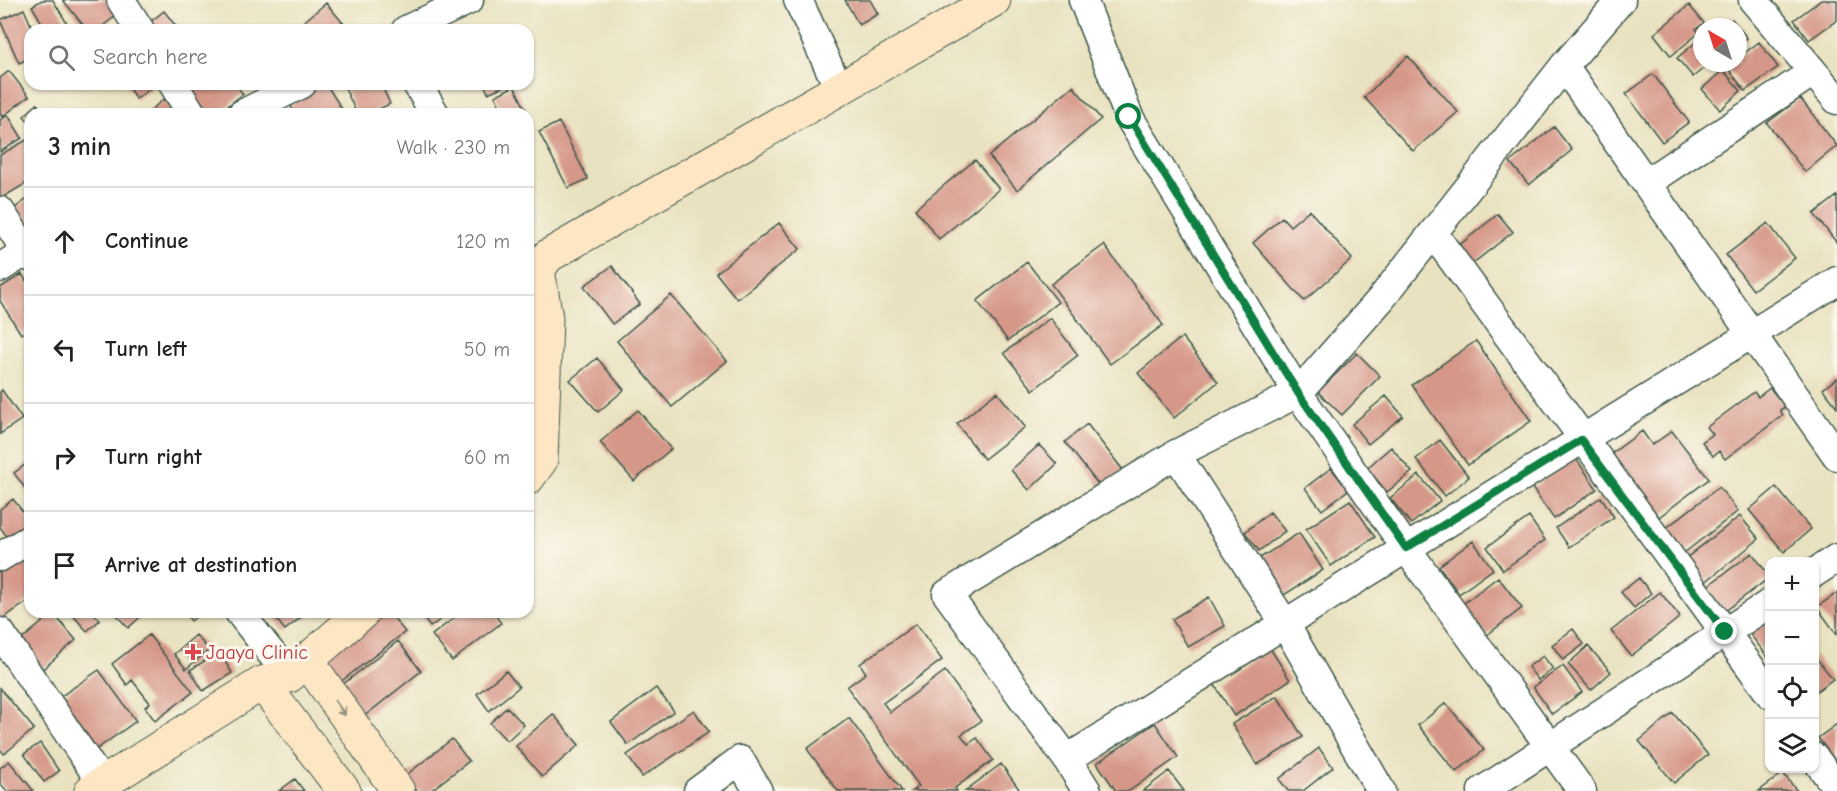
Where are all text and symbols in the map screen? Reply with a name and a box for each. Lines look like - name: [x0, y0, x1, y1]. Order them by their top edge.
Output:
- north arrow: [1693, 18, 1747, 72]
- search box: [24, 24, 534, 90]
- icon: search: [45, 41, 78, 74]
- text: Search here: [93, 44, 208, 70]
- route start: [1115, 103, 1141, 129]
- text: 3 min: [48, 132, 111, 162]
- text: Walk · 230 m: [397, 136, 510, 159]
- icon: ahead: [48, 225, 81, 258]
- text: Continue: [105, 228, 188, 254]
- text: 120 m: [456, 230, 510, 253]
- icon: left: [48, 333, 81, 366]
- text: Turn left: [105, 336, 187, 362]
- text: 50 m: [464, 338, 510, 361]
- icon: right: [48, 441, 81, 474]
- text: Turn right: [105, 444, 202, 470]
- text: 60 m: [464, 446, 510, 469]
- icon: arrive: [48, 549, 81, 582]
- text: Arrive at destination: [105, 552, 297, 578]
- map controls: [1765, 557, 1819, 773]
- button: +: [1765, 557, 1819, 611]
- button: −: [1765, 611, 1819, 665]
- route end: [1711, 618, 1737, 644]
- place label: Jaaya Clinic: [206, 641, 308, 664]
- marker: Jaaya Clinic: [184, 643, 202, 661]
- button: locate: [1765, 665, 1819, 719]
- one-way arrow: [334, 700, 346, 716]
- button: layers: [1765, 719, 1819, 773]

